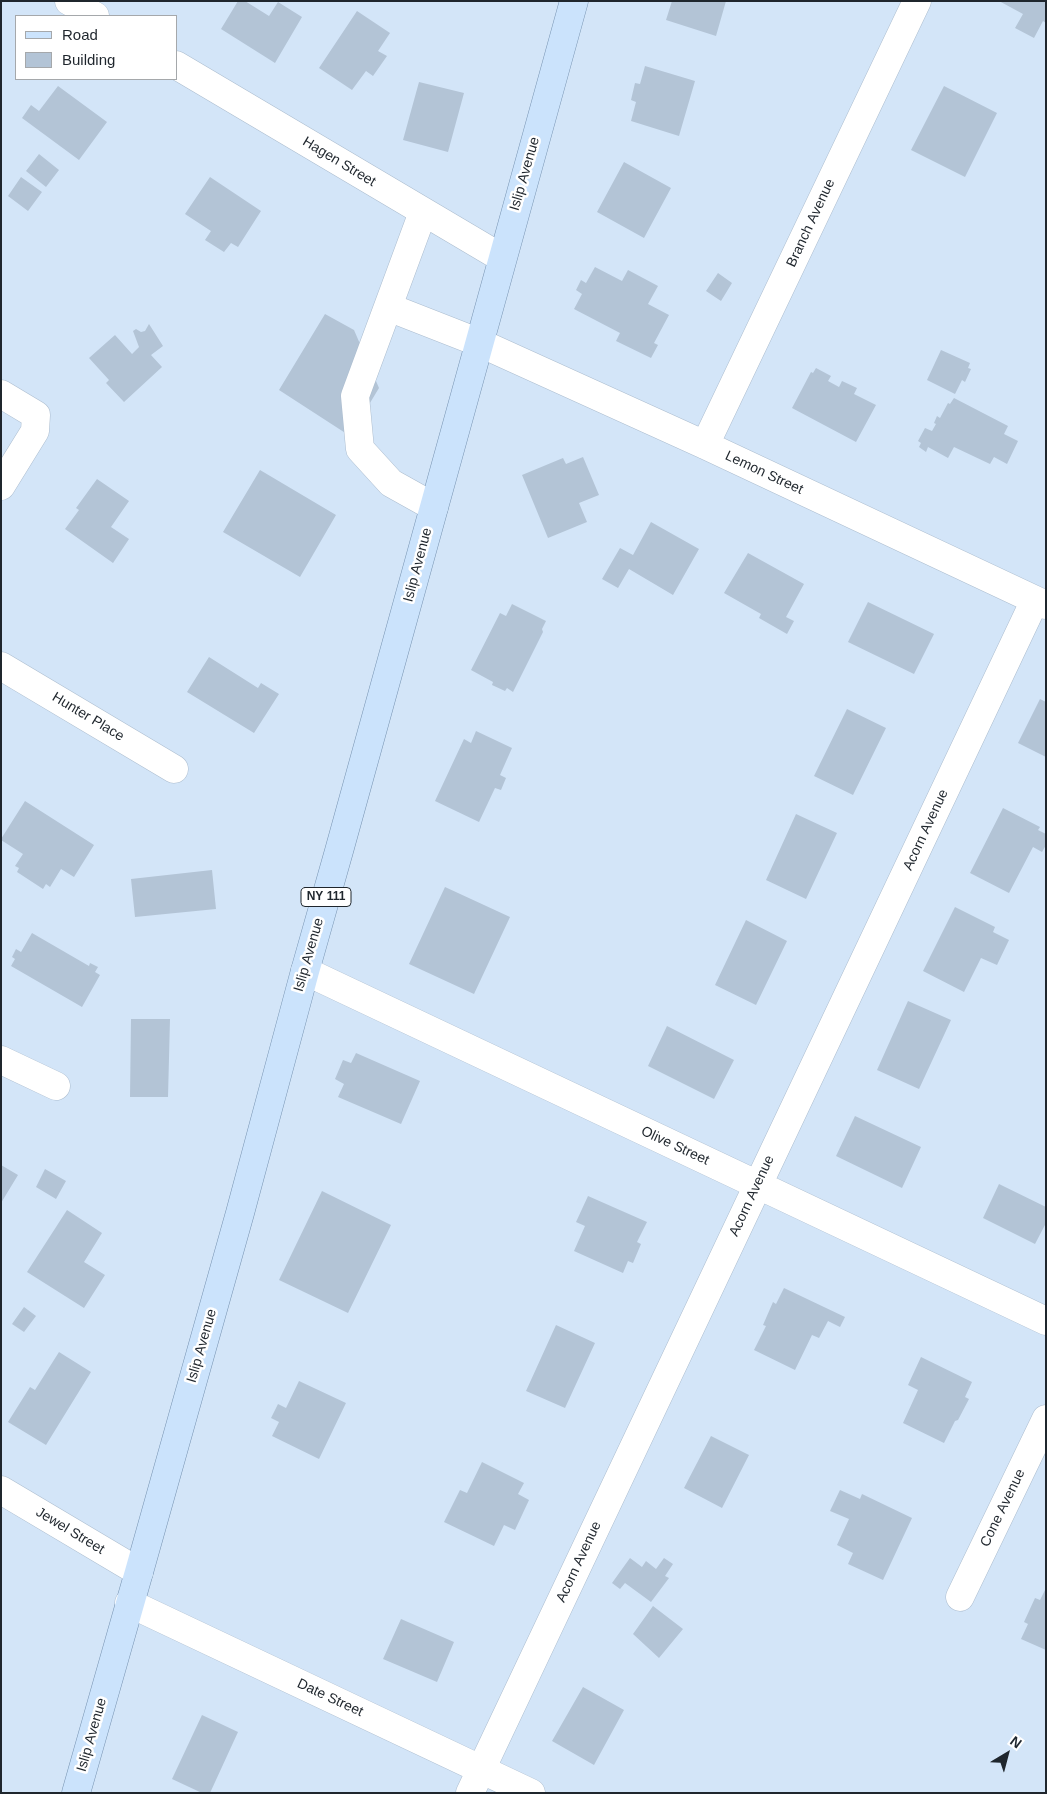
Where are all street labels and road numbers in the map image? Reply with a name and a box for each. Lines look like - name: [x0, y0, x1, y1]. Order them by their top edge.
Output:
- street label: Hagen Street: [299, 134, 379, 190]
- street label: Islip Avenue: [506, 135, 544, 213]
- street label: Branch Avenue: [783, 176, 839, 270]
- street label: Lemon Street: [722, 448, 806, 498]
- street label: Islip Avenue: [400, 526, 436, 604]
- street label: Hunter Place: [49, 689, 127, 745]
- street label: Acorn Avenue: [900, 787, 952, 873]
- road number: NY 111: [301, 888, 351, 906]
- street label: Islip Avenue: [290, 916, 328, 994]
- street label: Olive Street: [638, 1123, 712, 1169]
- street label: Acorn Avenue: [726, 1153, 778, 1239]
- street label: Islip Avenue: [183, 1307, 221, 1385]
- street label: Cone Avenue: [977, 1466, 1029, 1550]
- street label: Jewel Street: [33, 1504, 107, 1558]
- street label: Acorn Avenue: [553, 1519, 605, 1605]
- street label: Date Street: [294, 1675, 366, 1721]
- street label: Islip Avenue: [73, 1696, 111, 1774]

